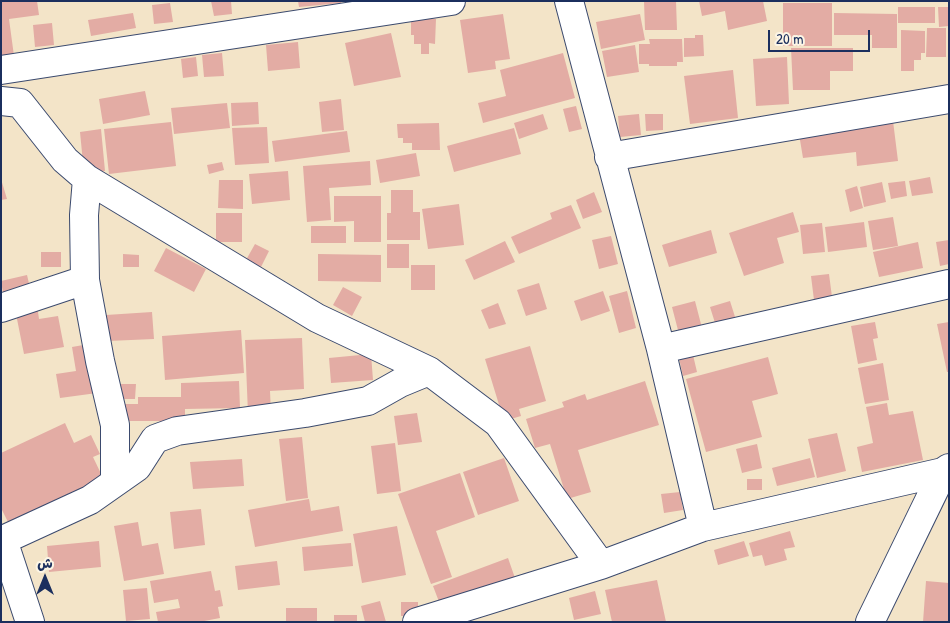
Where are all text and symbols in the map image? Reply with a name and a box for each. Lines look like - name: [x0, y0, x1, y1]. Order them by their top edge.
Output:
- scale bar: [770, 20, 872, 52]
- text: 20 m: [776, 28, 803, 49]
- north arrow: [20, 553, 70, 603]
- text: ش: [37, 553, 53, 572]

